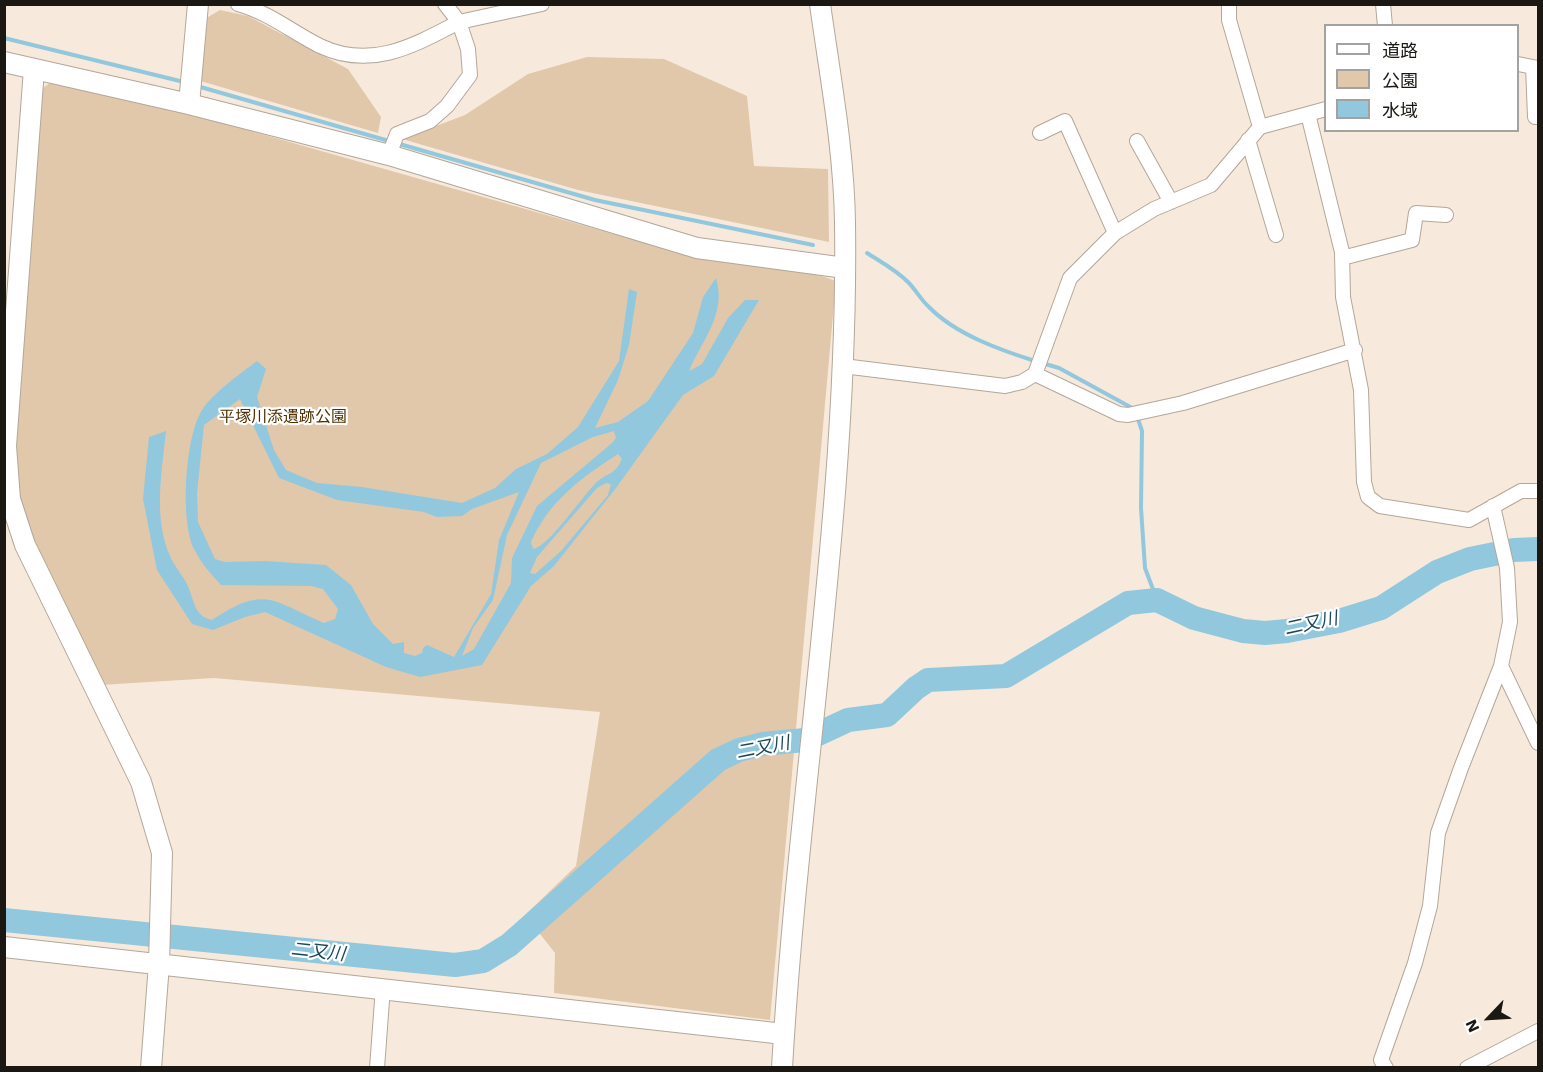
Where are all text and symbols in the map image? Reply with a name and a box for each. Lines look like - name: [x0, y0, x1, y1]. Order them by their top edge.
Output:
- legend: [1324, 24, 1519, 132]
- text: 道路: [1382, 40, 1418, 61]
- text: 公園: [1382, 70, 1418, 91]
- text: 水域: [1382, 100, 1418, 121]
- park label: 平塚川添遺跡公園: [219, 407, 347, 427]
- water label: 二又川: [1282, 608, 1340, 640]
- water label: 二又川: [734, 732, 792, 764]
- water label: 二又川: [290, 938, 346, 966]
- north arrow: [1459, 988, 1519, 1048]
- text: N: [1461, 1016, 1483, 1035]

